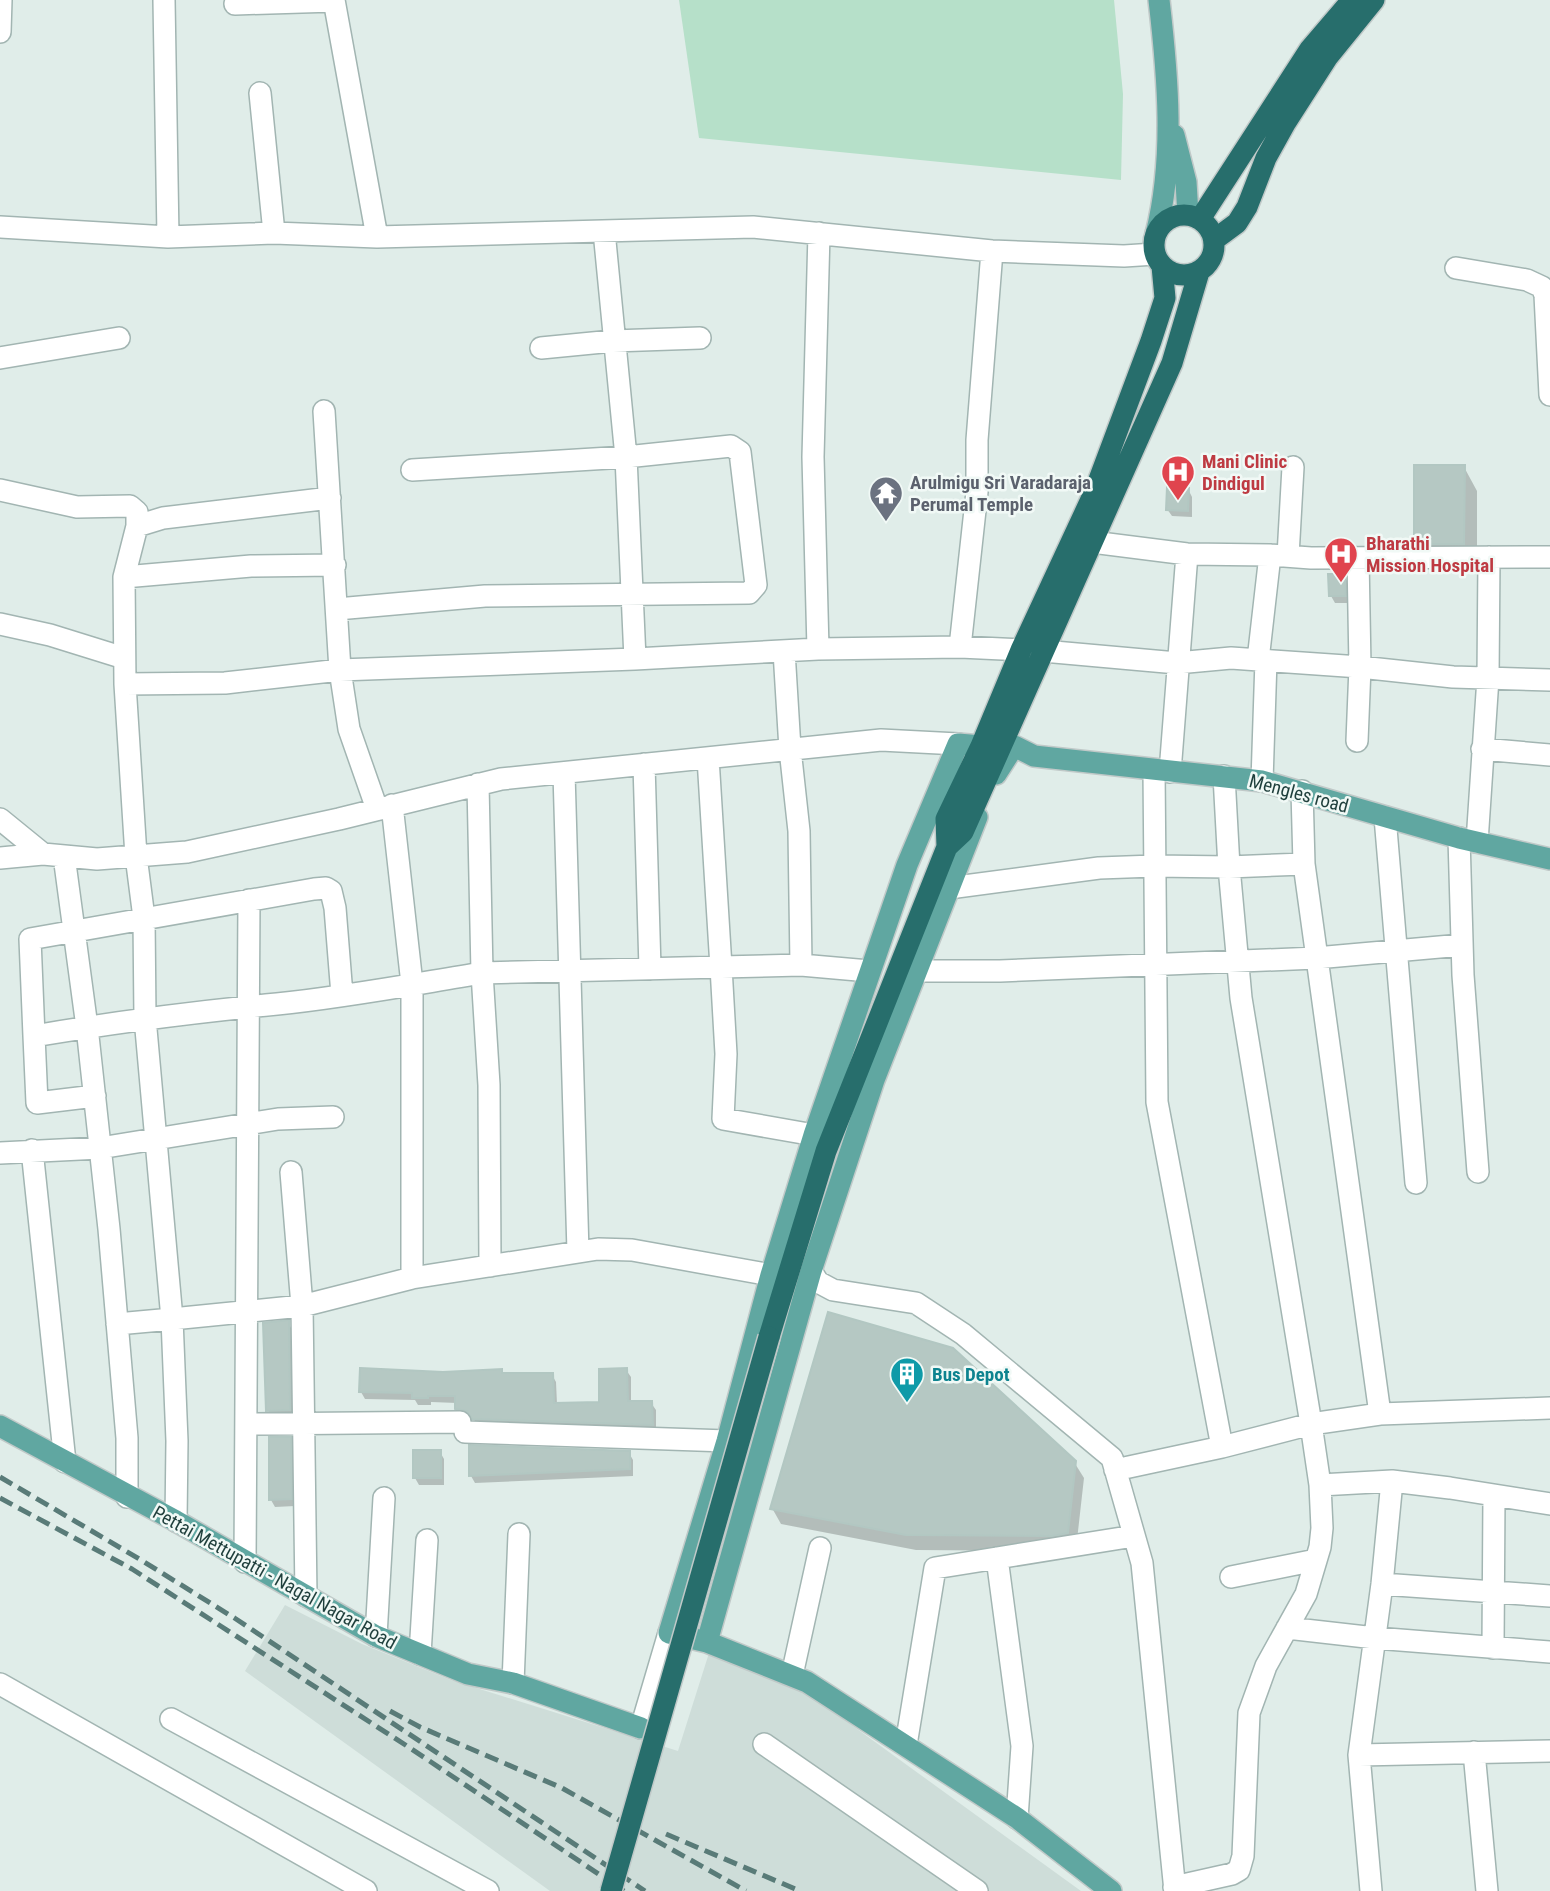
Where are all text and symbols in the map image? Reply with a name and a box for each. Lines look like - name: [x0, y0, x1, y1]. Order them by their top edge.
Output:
- place label: Mani Clinic Dindigul: [1202, 450, 1287, 495]
- hospital icon: Mani Clinic Dindigul: [1159, 453, 1197, 502]
- place label: Arulmigu Sri Varadaraja Perumal Temple: [910, 471, 1091, 516]
- temple icon: Arulmigu Sri Varadaraja Perumal Temple: [867, 474, 905, 523]
- place label: Bharathi Mission Hospital: [1366, 532, 1494, 577]
- hospital icon: Bharathi Mission Hospital: [1322, 535, 1360, 584]
- street label: Mengles road: [1247, 769, 1351, 818]
- building icon: Bus Depot: [888, 1355, 926, 1404]
- place label: Bus Depot: [932, 1363, 1010, 1386]
- street label: Pettai Mettupatti - Nagal Nagar Road: [149, 1501, 401, 1654]

